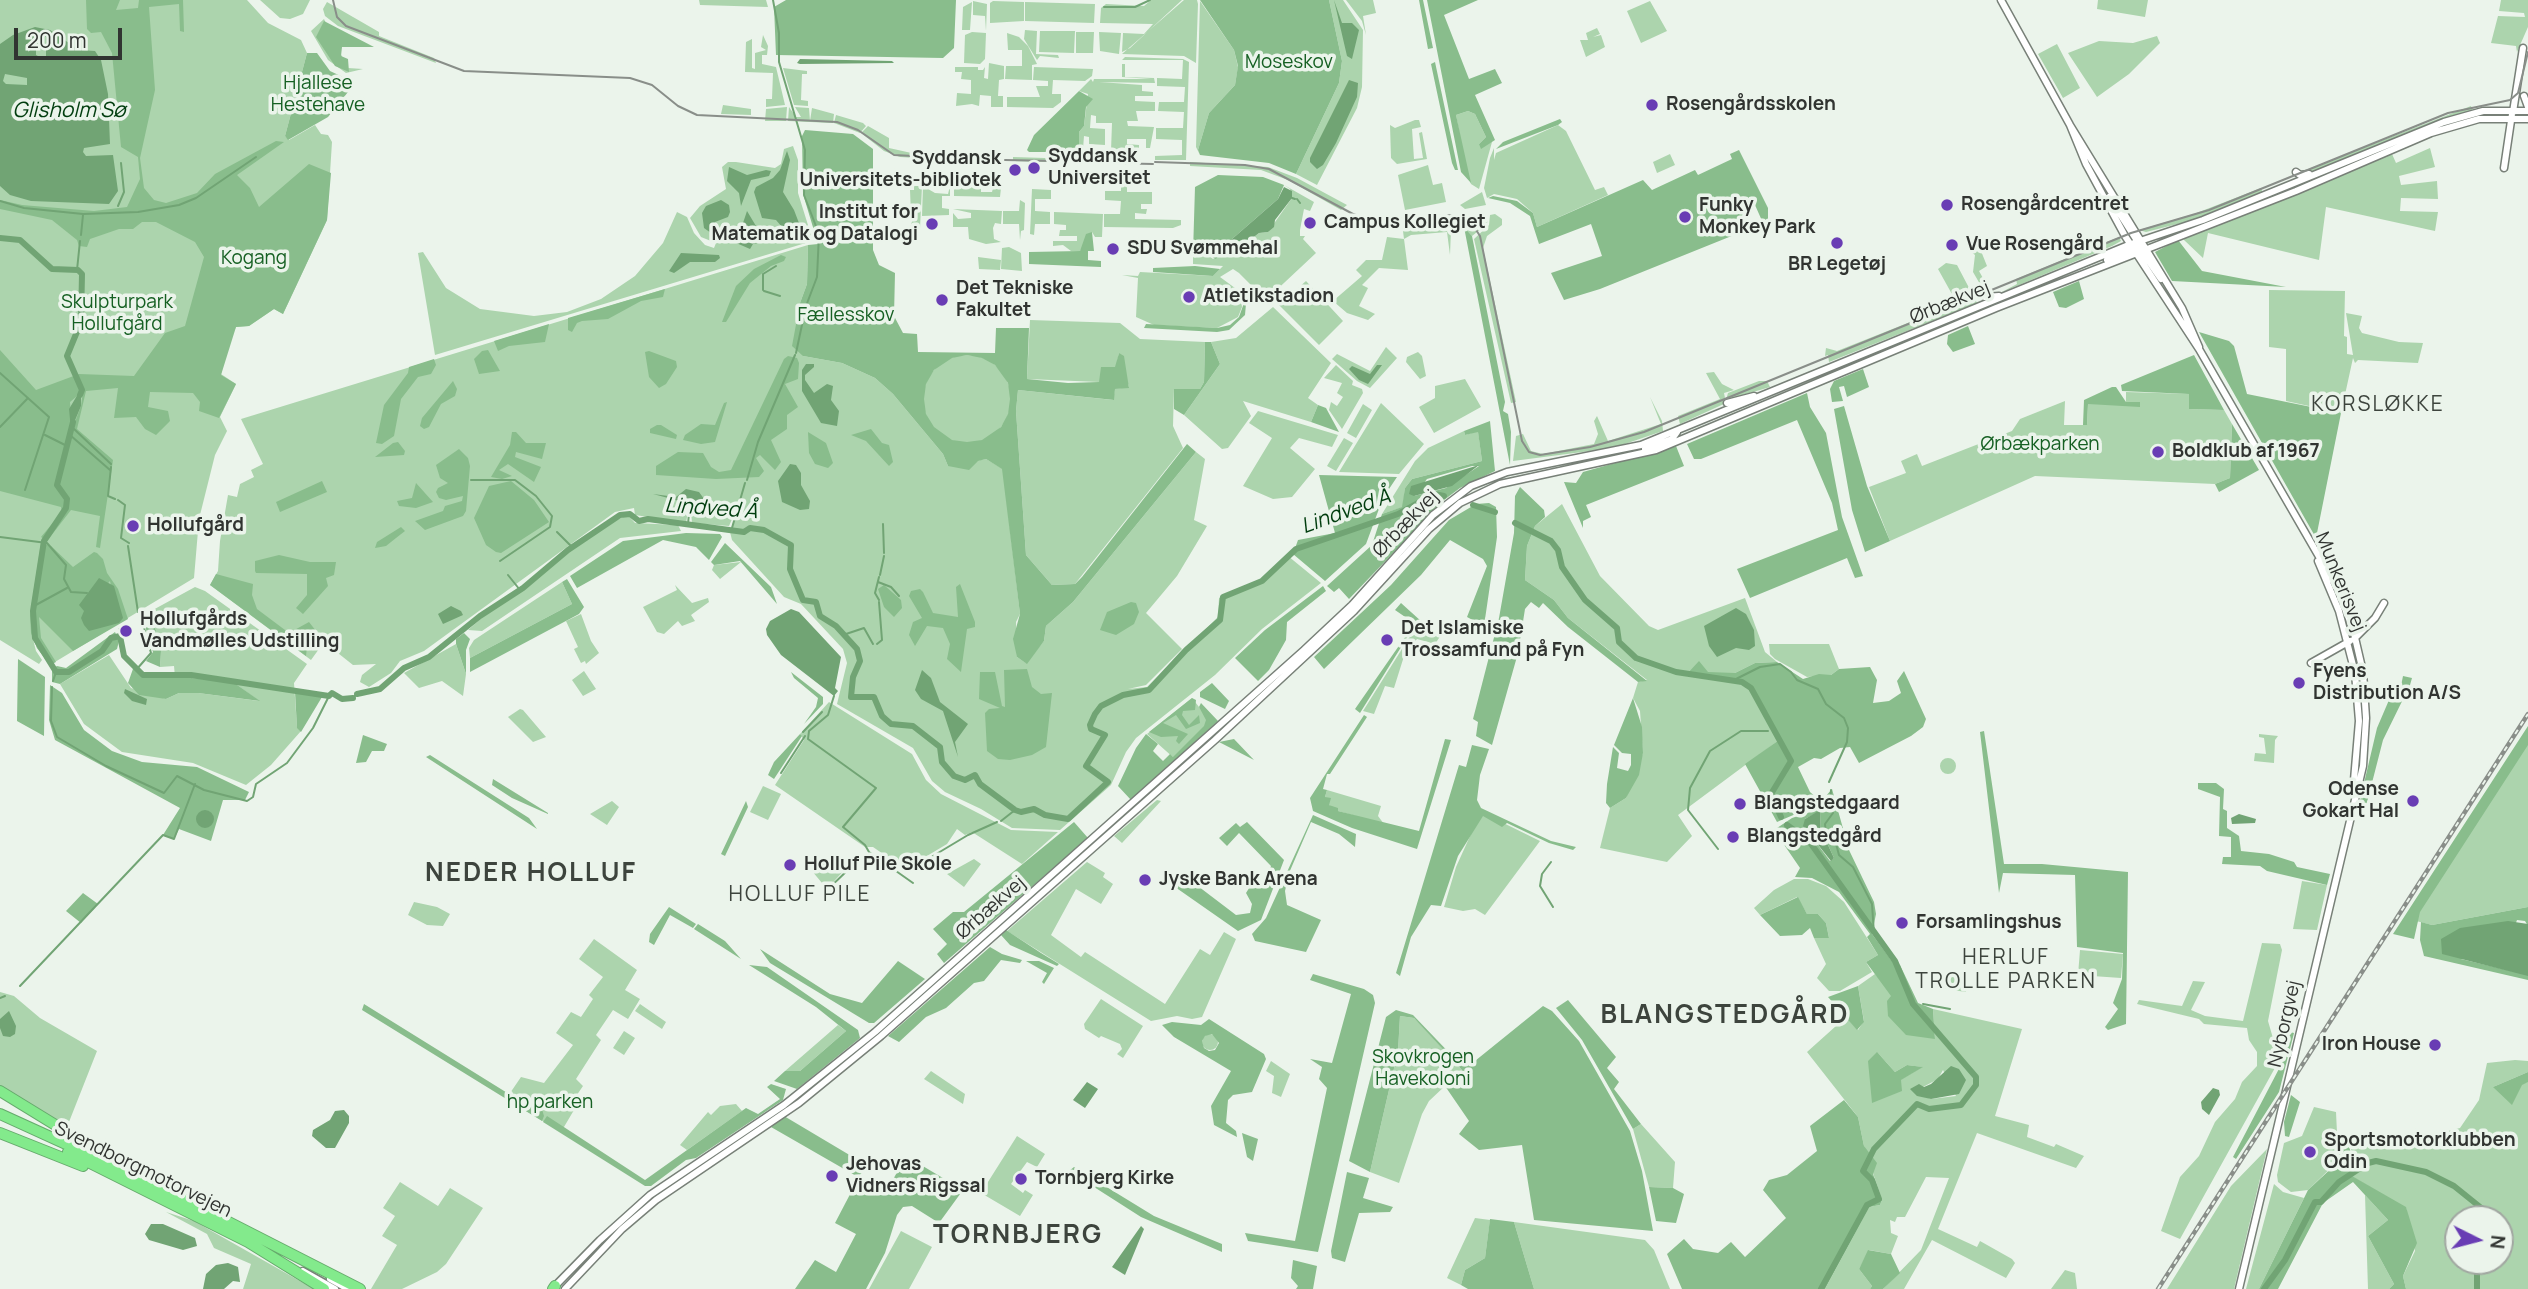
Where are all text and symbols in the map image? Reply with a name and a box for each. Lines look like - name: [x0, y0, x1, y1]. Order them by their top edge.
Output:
- scale bar: [18, 14, 126, 58]
- text: 200 m: [27, 26, 87, 54]
- park label: Moseskov: [1245, 52, 1333, 74]
- park label: Hjallese Hestehave: [271, 73, 365, 117]
- place label: Rosengårdsskolen: [1666, 94, 1836, 116]
- marker: Rosengårdsskolen: [1644, 97, 1660, 113]
- water label: Glisholm Sø: [13, 98, 125, 124]
- place label: Syddansk Universitet: [1048, 146, 1151, 190]
- place label: Syddansk Universitets-bibliotek: [800, 148, 1001, 192]
- marker: Syddansk Universitet: [1026, 160, 1042, 176]
- marker: Syddansk Universitets-bibliotek: [1007, 162, 1023, 178]
- place label: Rosengårdcentret: [1961, 194, 2129, 216]
- place label: Funky Monkey Park: [1699, 195, 1815, 239]
- marker: Rosengårdcentret: [1939, 197, 1955, 213]
- place label: Institut for Matematik og Datalogi: [712, 202, 918, 246]
- marker: Funky Monkey Park: [1677, 209, 1693, 225]
- place label: Campus Kollegiet: [1324, 212, 1486, 234]
- marker: Campus Kollegiet: [1302, 215, 1318, 231]
- marker: Institut for Matematik og Datalogi: [924, 216, 940, 232]
- place label: Vue Rosengård: [1966, 234, 2104, 256]
- marker: BR Legetøj: [1829, 235, 1845, 251]
- marker: Vue Rosengård: [1944, 237, 1960, 253]
- place label: SDU Svømmehal: [1127, 238, 1278, 260]
- marker: SDU Svømmehal: [1105, 241, 1121, 257]
- park label: Kogang: [221, 248, 287, 270]
- place label: BR Legetøj: [1788, 254, 1886, 276]
- street label: Ørbækvej: [1907, 277, 1993, 329]
- place label: Det Tekniske Fakultet: [956, 278, 1073, 322]
- place label: Atletikstadion: [1203, 286, 1334, 308]
- marker: Atletikstadion: [1181, 289, 1197, 305]
- park label: Skulpturpark Hollufgård: [61, 292, 173, 336]
- marker: Det Tekniske Fakultet: [934, 292, 950, 308]
- park label: Fællesskov: [798, 305, 894, 327]
- district label: KORSLØKKE: [2312, 392, 2444, 418]
- park label: Ørbækparken: [1980, 434, 2100, 456]
- place label: Boldklub af 1967: [2172, 441, 2320, 463]
- marker: Boldklub af 1967: [2150, 444, 2166, 460]
- water label: Lindved Å: [1298, 484, 1394, 540]
- street label: Ørbækvej: [1369, 486, 1443, 562]
- water label: Lindved Å: [664, 493, 758, 525]
- place label: Hollufgård: [147, 515, 244, 537]
- marker: Hollufgård: [125, 518, 141, 534]
- street label: Munkerisvej: [2310, 529, 2370, 635]
- place label: Hollufgårds Vandmølles Udstilling: [140, 609, 339, 653]
- place label: Det Islamiske Trossamfund på Fyn: [1401, 618, 1584, 662]
- marker: Hollufgårds Vandmølles Udstilling: [118, 623, 134, 639]
- marker: Det Islamiske Trossamfund på Fyn: [1379, 632, 1395, 648]
- place label: Fyens Distribution A/S: [2313, 661, 2461, 705]
- marker: Fyens Distribution A/S: [2291, 675, 2307, 691]
- place label: Odense Gokart Hal: [2303, 779, 2399, 823]
- place label: Blangstedgaard: [1754, 793, 1900, 815]
- marker: Odense Gokart Hal: [2405, 793, 2421, 809]
- marker: Blangstedgaard: [1732, 796, 1748, 812]
- place label: Blangstedgård: [1747, 826, 1882, 848]
- marker: Blangstedgård: [1725, 829, 1741, 845]
- place label: Holluf Pile Skole: [804, 854, 952, 876]
- marker: Holluf Pile Skole: [782, 857, 798, 873]
- district label: NEDER HOLLUF: [427, 858, 635, 890]
- place label: Jyske Bank Arena: [1159, 869, 1318, 891]
- street label: Ørbækvej: [952, 872, 1030, 944]
- marker: Jyske Bank Arena: [1137, 872, 1153, 888]
- district label: HOLLUF PILE: [730, 882, 870, 908]
- place label: Forsamlingshus: [1916, 912, 2062, 934]
- marker: Forsamlingshus: [1894, 915, 1910, 931]
- district label: HERLUF TROLLE PARKEN: [1917, 945, 2095, 995]
- street label: Nyborgvej: [2264, 978, 2306, 1070]
- district label: BLANGSTEDGÅRD: [1602, 1000, 1848, 1032]
- place label: Iron House: [2322, 1034, 2421, 1056]
- marker: Iron House: [2427, 1037, 2443, 1053]
- park label: Skovkrogen Havekoloni: [1372, 1047, 1474, 1091]
- park label: hp parken: [507, 1092, 593, 1114]
- street label: Svendborgmotorvejen: [51, 1117, 235, 1223]
- place label: Sportsmotorklubben Odin: [2324, 1130, 2516, 1174]
- marker: Sportsmotorklubben Odin: [2302, 1144, 2318, 1160]
- place label: Jehovas Vidners Rigssal: [846, 1154, 986, 1198]
- marker: Jehovas Vidners Rigssal: [824, 1168, 840, 1184]
- place label: Tornbjerg Kirke: [1035, 1168, 1174, 1190]
- marker: Tornbjerg Kirke: [1013, 1171, 1029, 1187]
- north arrow: [2444, 1205, 2514, 1275]
- district label: TORNBJERG: [934, 1220, 1102, 1252]
- text: N: [2484, 1234, 2512, 1250]

